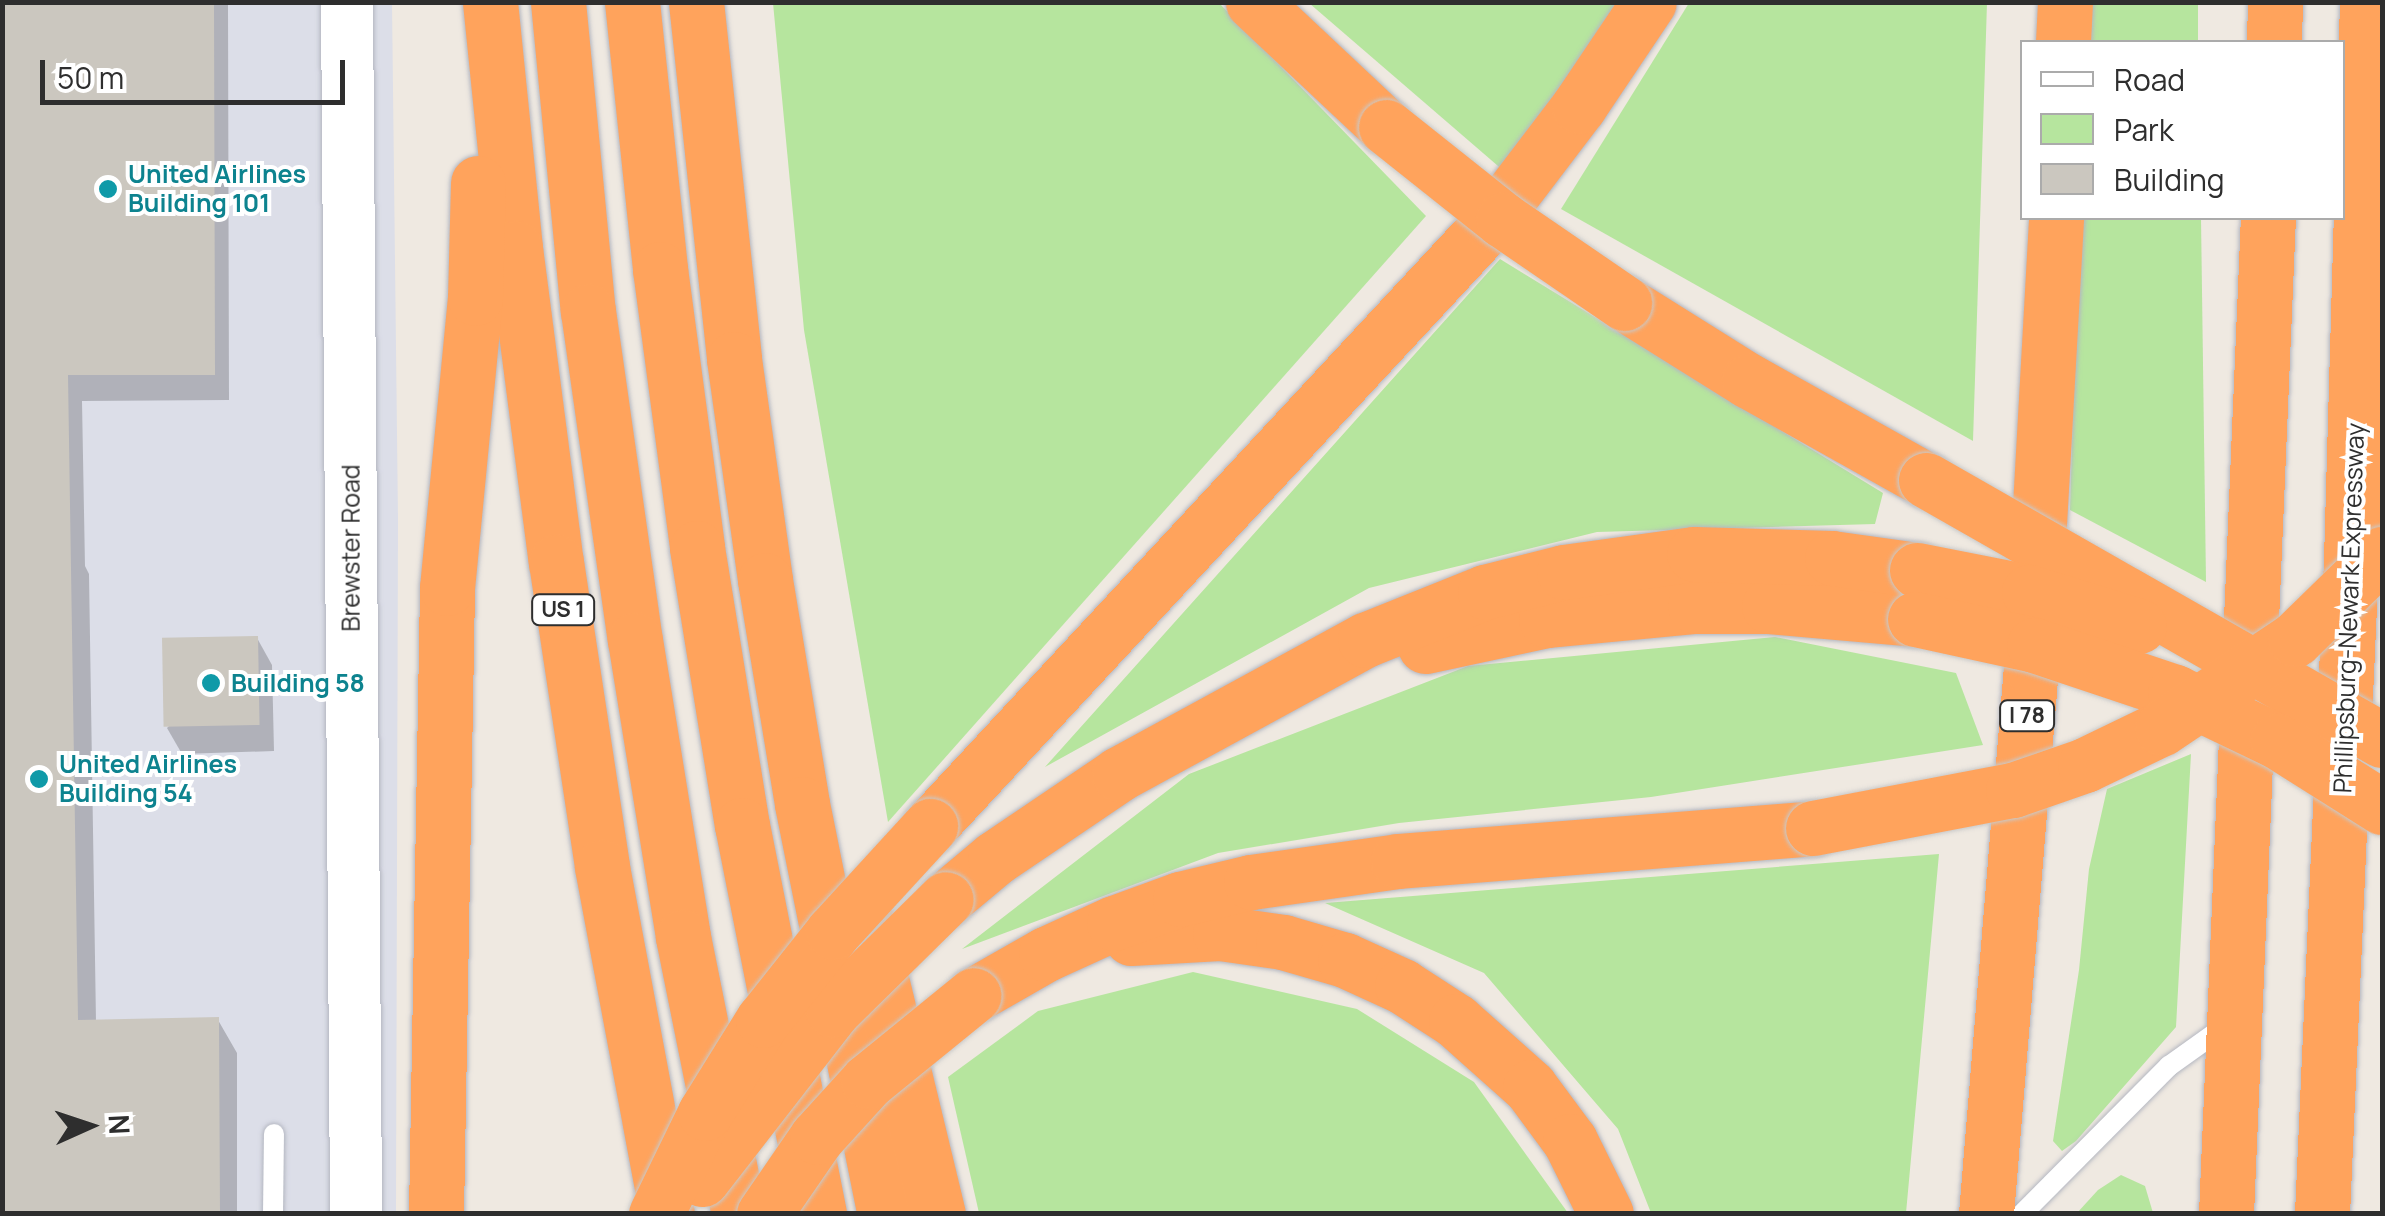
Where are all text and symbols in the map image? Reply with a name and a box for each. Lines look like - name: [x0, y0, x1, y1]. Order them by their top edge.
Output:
- scale bar: [45, 40, 350, 102]
- legend: [2020, 40, 2345, 220]
- text: 50 m: [57, 57, 124, 98]
- text: Road: [2114, 59, 2185, 100]
- text: Park: [2114, 109, 2174, 150]
- text: Building: [2114, 159, 2225, 200]
- place label: United Airlines Building 101: [128, 160, 306, 219]
- marker: United Airlines Building 101: [97, 178, 119, 200]
- street label: Phillipsburg-Newark Expressway: [2328, 422, 2370, 794]
- street label: Brewster Road: [336, 464, 366, 632]
- road number: US 1: [530, 593, 596, 627]
- place label: Building 58: [231, 668, 365, 698]
- marker: Building 58: [200, 672, 222, 694]
- road number: I 78: [1997, 699, 2057, 733]
- place label: United Airlines Building 54: [59, 750, 237, 809]
- marker: United Airlines Building 54: [28, 768, 50, 790]
- north arrow: [40, 1076, 140, 1176]
- text: N: [100, 1113, 139, 1135]

